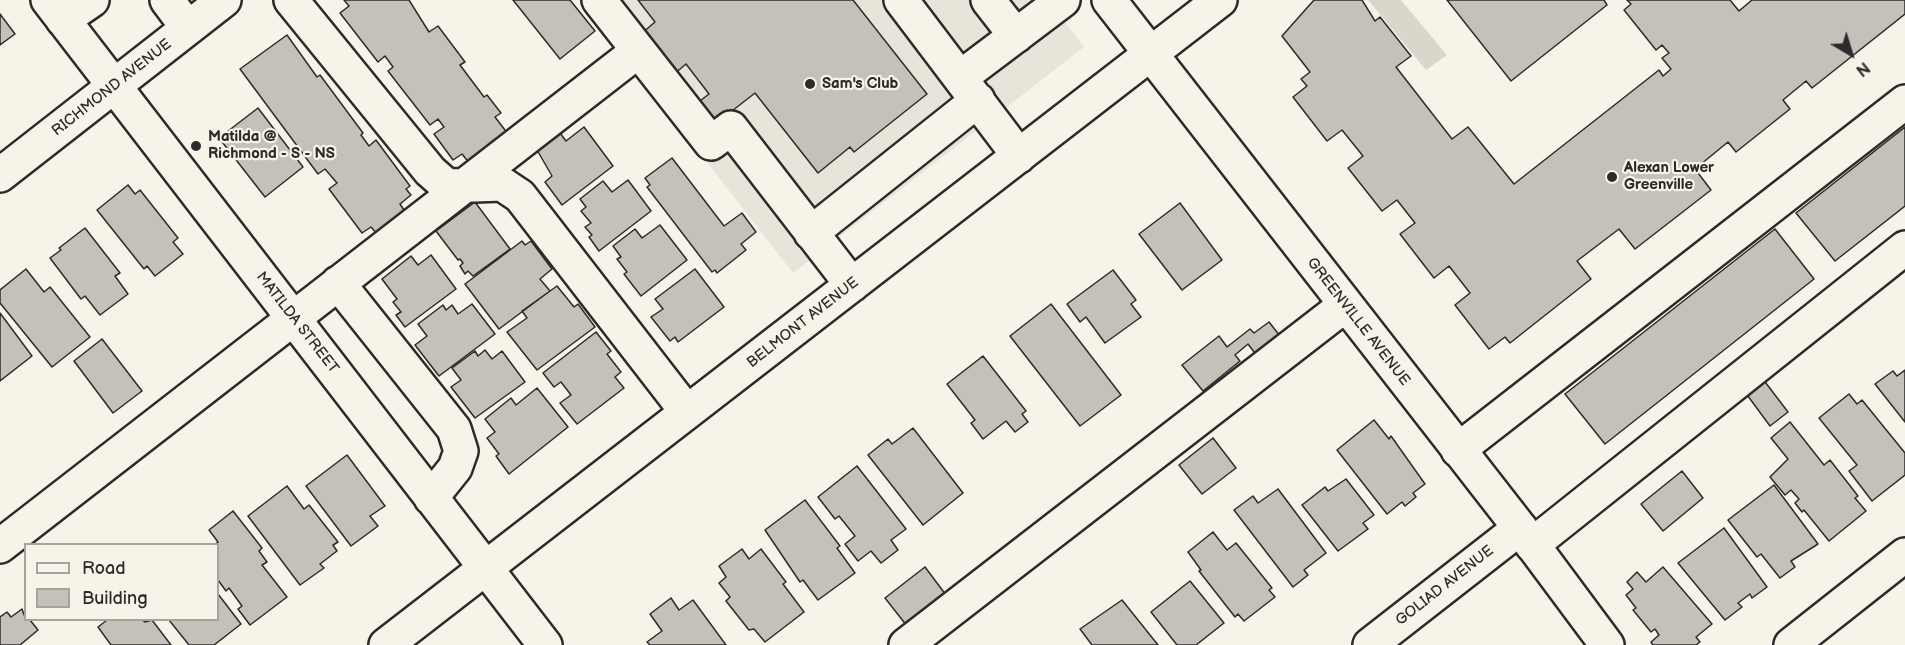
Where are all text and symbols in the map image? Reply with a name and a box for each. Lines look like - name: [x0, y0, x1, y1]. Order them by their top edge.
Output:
- north arrow: [1821, 24, 1881, 84]
- street label: RICHMOND AVENUE: [49, 36, 175, 140]
- text: N: [1852, 57, 1873, 80]
- place label: Sam's Club: [822, 75, 898, 93]
- marker: Sam's Club: [803, 77, 817, 91]
- place label: Matilda @ Richmond - S - NS: [208, 128, 335, 163]
- marker: Matilda @ Richmond - S - NS: [189, 139, 203, 153]
- place label: Alexan Lower Greenville: [1624, 159, 1714, 194]
- marker: Alexan Lower Greenville: [1605, 170, 1619, 184]
- street label: GREENVILLE AVENUE: [1302, 254, 1414, 390]
- street label: MATILDA STREET: [252, 269, 342, 377]
- street label: BELMONT AVENUE: [744, 274, 862, 372]
- street label: GOLIAD AVENUE: [1392, 542, 1498, 630]
- legend: [24, 543, 219, 621]
- text: Road: [82, 558, 126, 579]
- text: Building: [82, 588, 148, 609]

